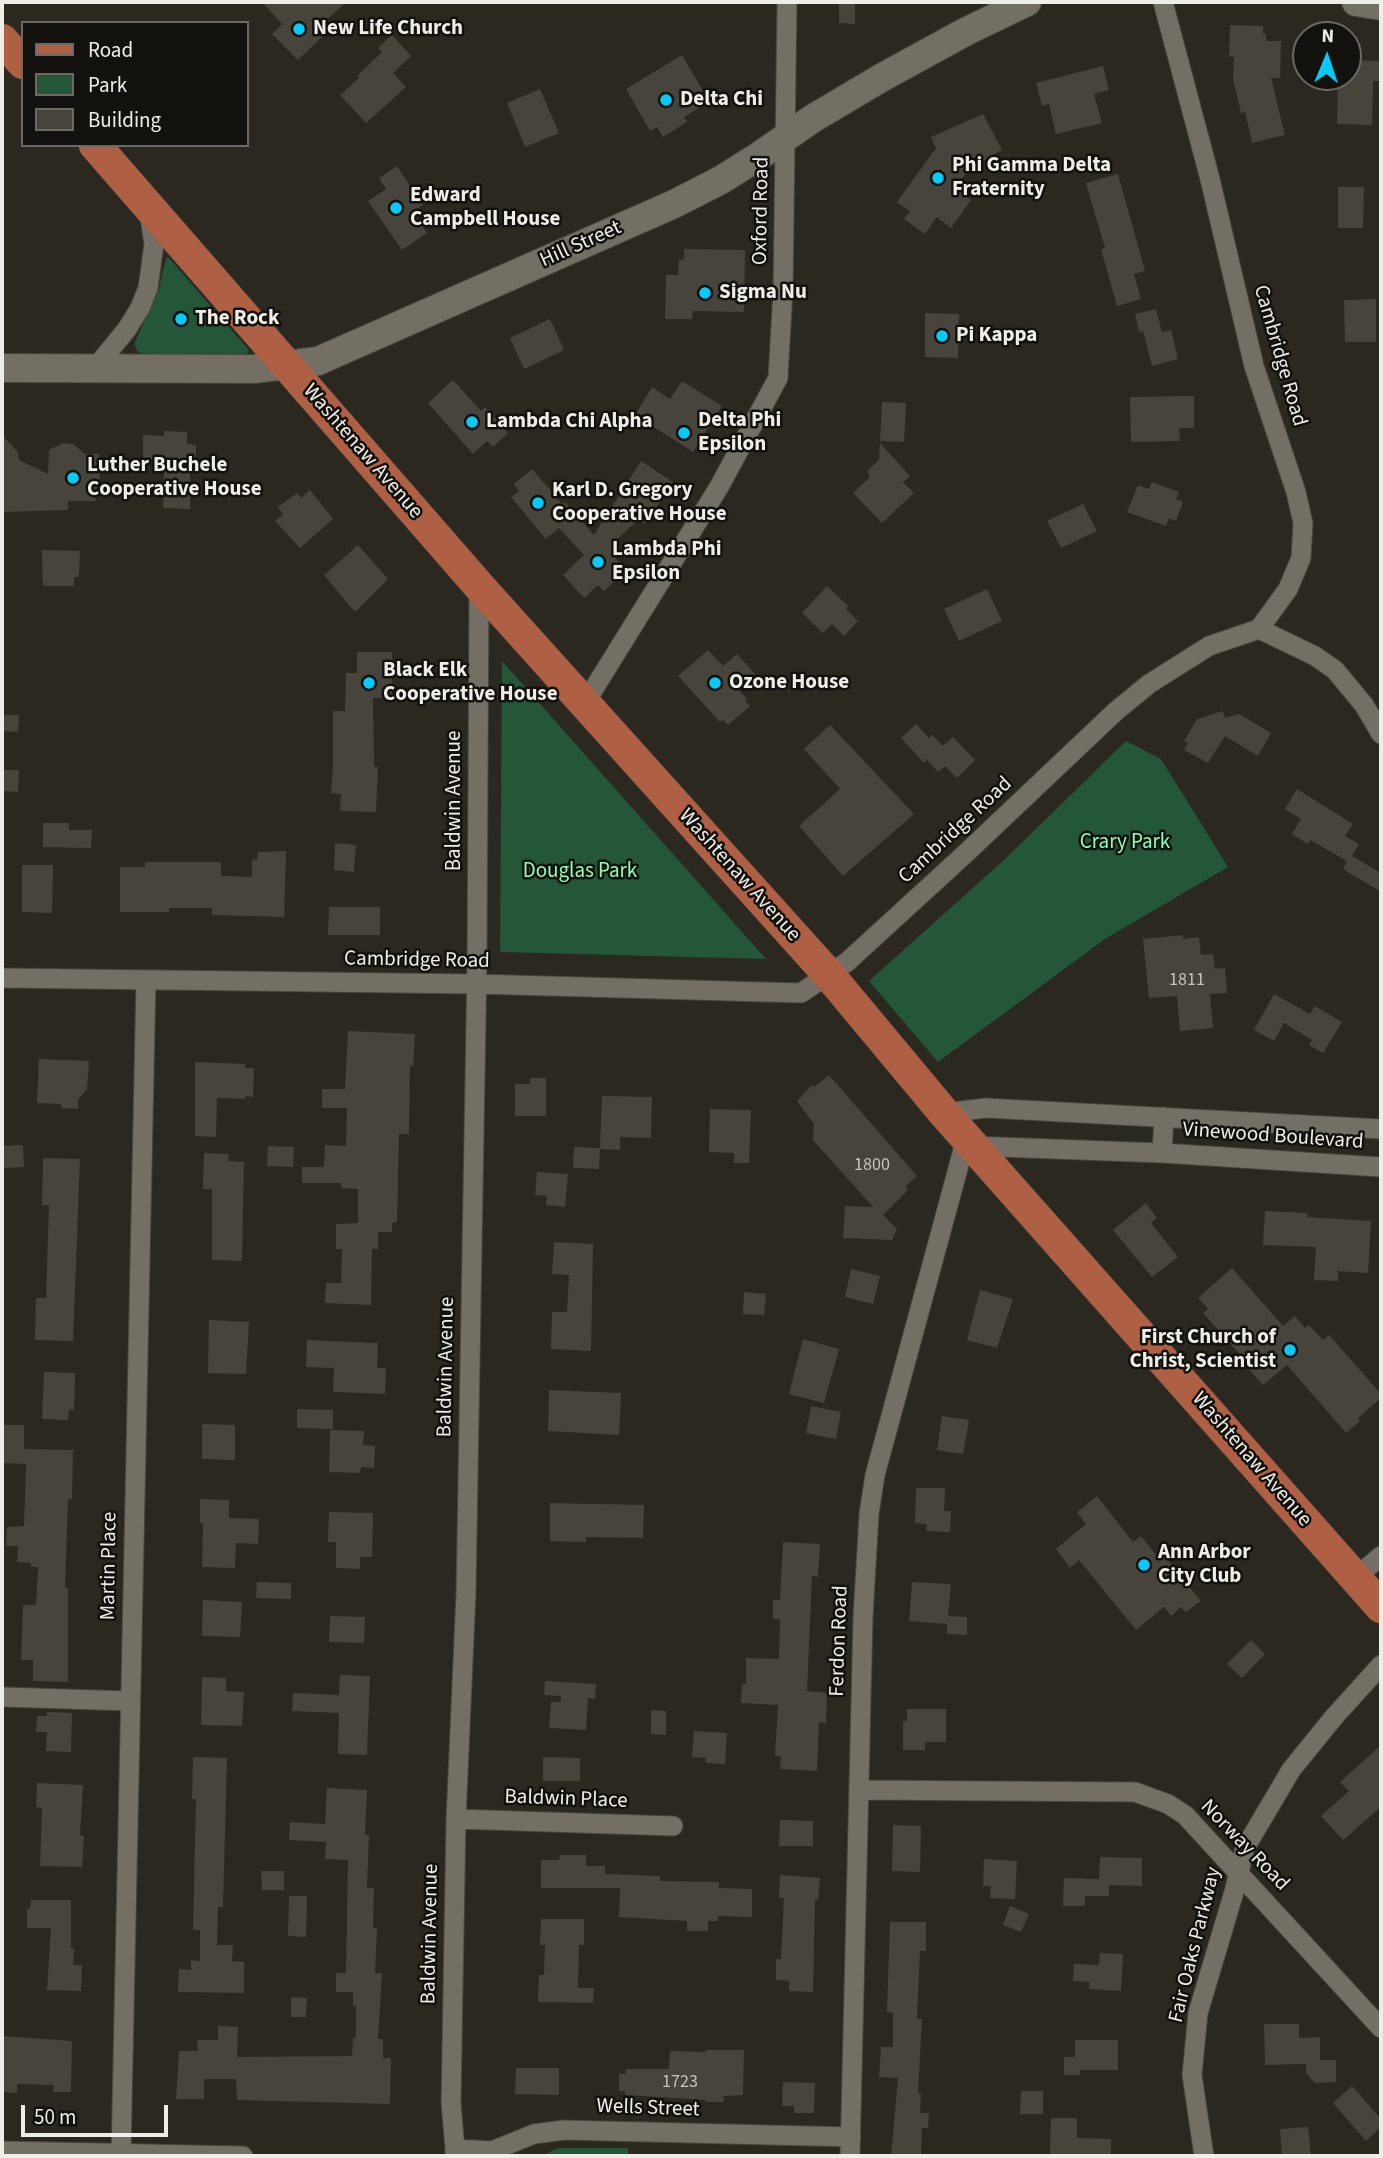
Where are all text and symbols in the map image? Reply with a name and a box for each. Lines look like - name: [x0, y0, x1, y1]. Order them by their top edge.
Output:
- place label: New Life Church: [313, 16, 463, 42]
- legend: [21, 21, 248, 147]
- marker: New Life Church: [291, 21, 307, 37]
- north arrow: [1292, 21, 1362, 91]
- text: N: [1321, 23, 1334, 50]
- text: Road: [88, 35, 133, 65]
- text: Park: [88, 70, 127, 100]
- place label: Delta Chi: [680, 87, 763, 113]
- marker: Delta Chi: [658, 92, 674, 108]
- text: Building: [88, 105, 161, 135]
- place label: Phi Gamma Delta Fraternity: [952, 153, 1111, 203]
- street label: Oxford Road: [748, 157, 776, 265]
- marker: Phi Gamma Delta Fraternity: [930, 170, 946, 186]
- place label: Edward Campbell House: [410, 183, 560, 233]
- marker: Edward Campbell House: [388, 200, 404, 216]
- street label: Hill Street: [536, 216, 626, 274]
- place label: Sigma Nu: [719, 280, 807, 306]
- street label: Cambridge Road: [1247, 283, 1311, 429]
- marker: Sigma Nu: [697, 285, 713, 301]
- place label: The Rock: [195, 306, 279, 332]
- marker: The Rock: [173, 311, 189, 327]
- place label: Pi Kappa: [956, 323, 1037, 349]
- marker: Pi Kappa: [934, 328, 950, 344]
- street label: Washtenaw Avenue: [297, 379, 427, 525]
- place label: Delta Phi Epsilon: [698, 408, 781, 458]
- place label: Lambda Chi Alpha: [486, 409, 653, 435]
- marker: Lambda Chi Alpha: [464, 414, 480, 430]
- marker: Delta Phi Epsilon: [676, 425, 692, 441]
- place label: Luther Buchele Cooperative House: [87, 453, 262, 503]
- marker: Luther Buchele Cooperative House: [65, 470, 81, 486]
- place label: Karl D. Gregory Cooperative House: [552, 478, 727, 528]
- marker: Karl D. Gregory Cooperative House: [530, 495, 546, 511]
- place label: Lambda Phi Epsilon: [612, 537, 722, 587]
- marker: Lambda Phi Epsilon: [590, 554, 606, 570]
- place label: Black Elk Cooperative House: [383, 658, 558, 708]
- place label: Ozone House: [729, 670, 849, 696]
- marker: Black Elk Cooperative House: [361, 675, 377, 691]
- marker: Ozone House: [707, 675, 723, 691]
- street label: Baldwin Avenue: [442, 731, 468, 871]
- street label: Cambridge Road: [894, 772, 1018, 890]
- street label: Washtenaw Avenue: [673, 804, 805, 948]
- park label: Crary Park: [1080, 830, 1170, 856]
- park label: Douglas Park: [523, 859, 637, 885]
- street label: Cambridge Road: [344, 947, 490, 975]
- house number: 1811: [1169, 970, 1205, 992]
- street label: Vinewood Boulevard: [1182, 1118, 1364, 1156]
- house number: 1800: [854, 1155, 890, 1177]
- street label: Baldwin Avenue: [433, 1296, 461, 1438]
- place label: First Church of Christ, Scientist: [1130, 1325, 1276, 1375]
- marker: First Church of Christ, Scientist: [1282, 1342, 1298, 1358]
- street label: Washtenaw Avenue: [1186, 1387, 1316, 1533]
- street label: Martin Place: [96, 1512, 124, 1620]
- place label: Ann Arbor City Club: [1158, 1540, 1251, 1590]
- marker: Ann Arbor City Club: [1136, 1557, 1152, 1573]
- street label: Ferdon Road: [825, 1585, 855, 1697]
- street label: Baldwin Place: [504, 1785, 628, 1815]
- street label: Norway Road: [1194, 1795, 1294, 1897]
- street label: Baldwin Avenue: [417, 1863, 445, 2005]
- street label: Fair Oaks Parkway: [1164, 1865, 1228, 2025]
- house number: 1723: [662, 2072, 698, 2094]
- scale bar: [24, 2092, 172, 2136]
- street label: Wells Street: [596, 2095, 700, 2123]
- text: 50 m: [34, 2102, 76, 2132]

